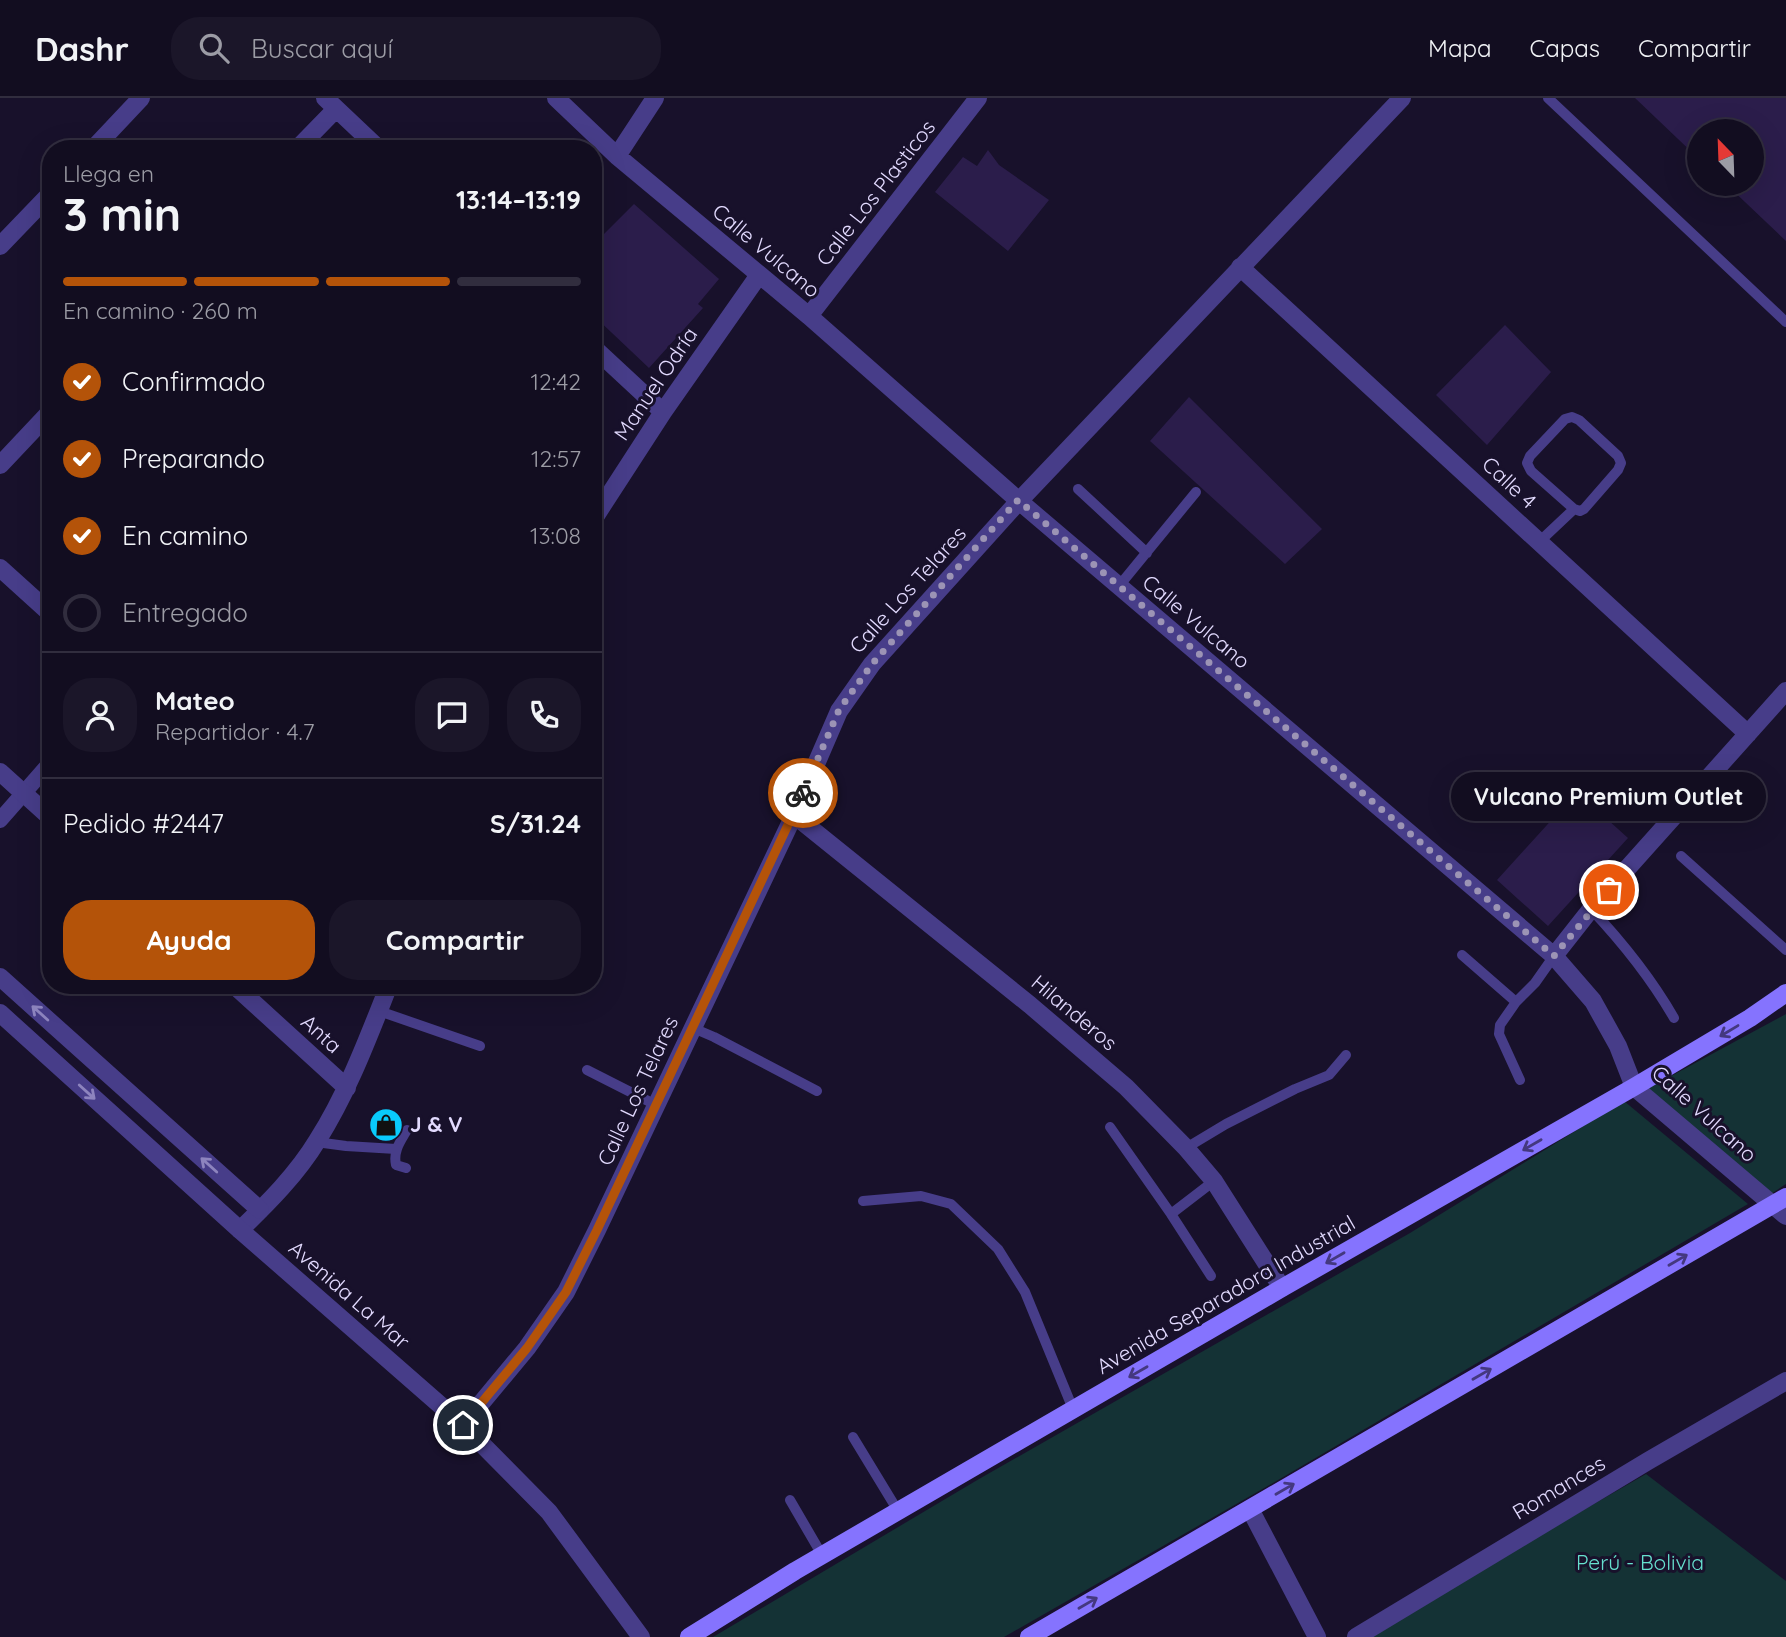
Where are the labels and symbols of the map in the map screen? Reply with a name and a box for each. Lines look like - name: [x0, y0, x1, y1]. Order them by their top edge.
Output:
- street label: Calle Los Plasticos: [810, 114, 940, 270]
- north arrow: [1687, 119, 1764, 196]
- street label: Calle Vulcano: [708, 198, 826, 303]
- street label: Manuel Odría: [608, 322, 703, 445]
- street label: Calle 4: [1477, 451, 1542, 514]
- street label: Calle Los Telares: [843, 520, 971, 658]
- street label: Calle Vulcano: [1138, 569, 1256, 674]
- courier: [768, 758, 838, 828]
- callout: Vulcano Premium Outlet: [1452, 771, 1766, 820]
- pin: [1579, 860, 1639, 920]
- street label: Hilanderos: [1026, 969, 1123, 1056]
- one-way arrow: [31, 1005, 49, 1021]
- street label: Anta: [296, 1008, 347, 1058]
- street label: Calle Los Telares: [591, 1012, 683, 1169]
- one-way arrow: [1719, 1024, 1739, 1038]
- street label: Calle Vulcano: [1647, 1059, 1763, 1167]
- one-way arrow: [78, 1083, 95, 1100]
- shop icon: J & V: [367, 1106, 405, 1144]
- place label: J & V: [410, 1111, 462, 1137]
- one-way arrow: [1523, 1138, 1543, 1152]
- one-way arrow: [200, 1157, 218, 1173]
- street label: Avenida Separadora Industrial: [1091, 1209, 1360, 1379]
- street label: Avenida La Mar: [284, 1235, 415, 1354]
- one-way arrow: [1325, 1251, 1345, 1265]
- one-way arrow: [1668, 1253, 1688, 1267]
- one-way arrow: [1128, 1365, 1148, 1379]
- one-way arrow: [1471, 1367, 1491, 1381]
- pin: [433, 1395, 493, 1455]
- street label: Romances: [1508, 1449, 1609, 1525]
- one-way arrow: [1274, 1482, 1295, 1495]
- park label: Perú - Bolivia: [1576, 1549, 1704, 1575]
- one-way arrow: [1077, 1596, 1098, 1609]

